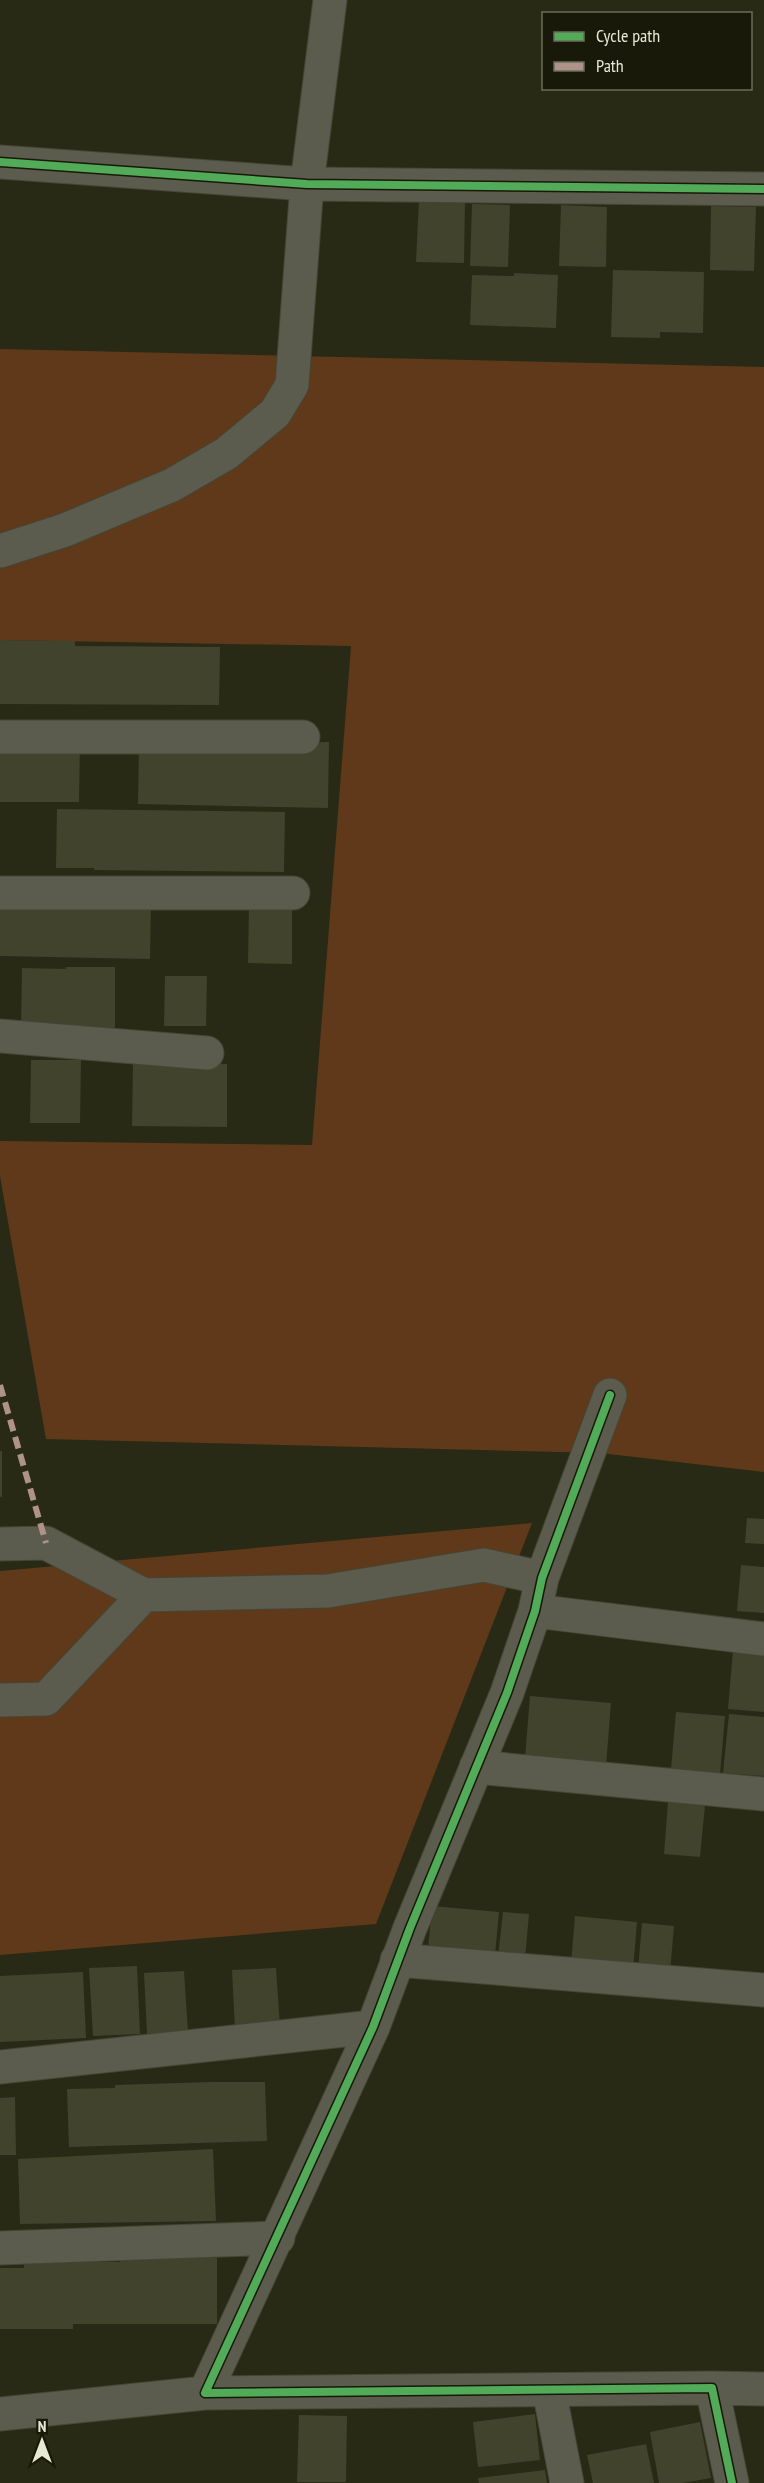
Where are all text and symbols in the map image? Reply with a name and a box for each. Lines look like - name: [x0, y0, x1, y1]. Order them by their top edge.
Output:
- legend: [542, 12, 752, 90]
- text: Cycle path: [596, 24, 660, 47]
- text: Path: [596, 54, 624, 77]
- north arrow: [12, 2411, 72, 2471]
- text: N: [38, 2416, 46, 2436]

